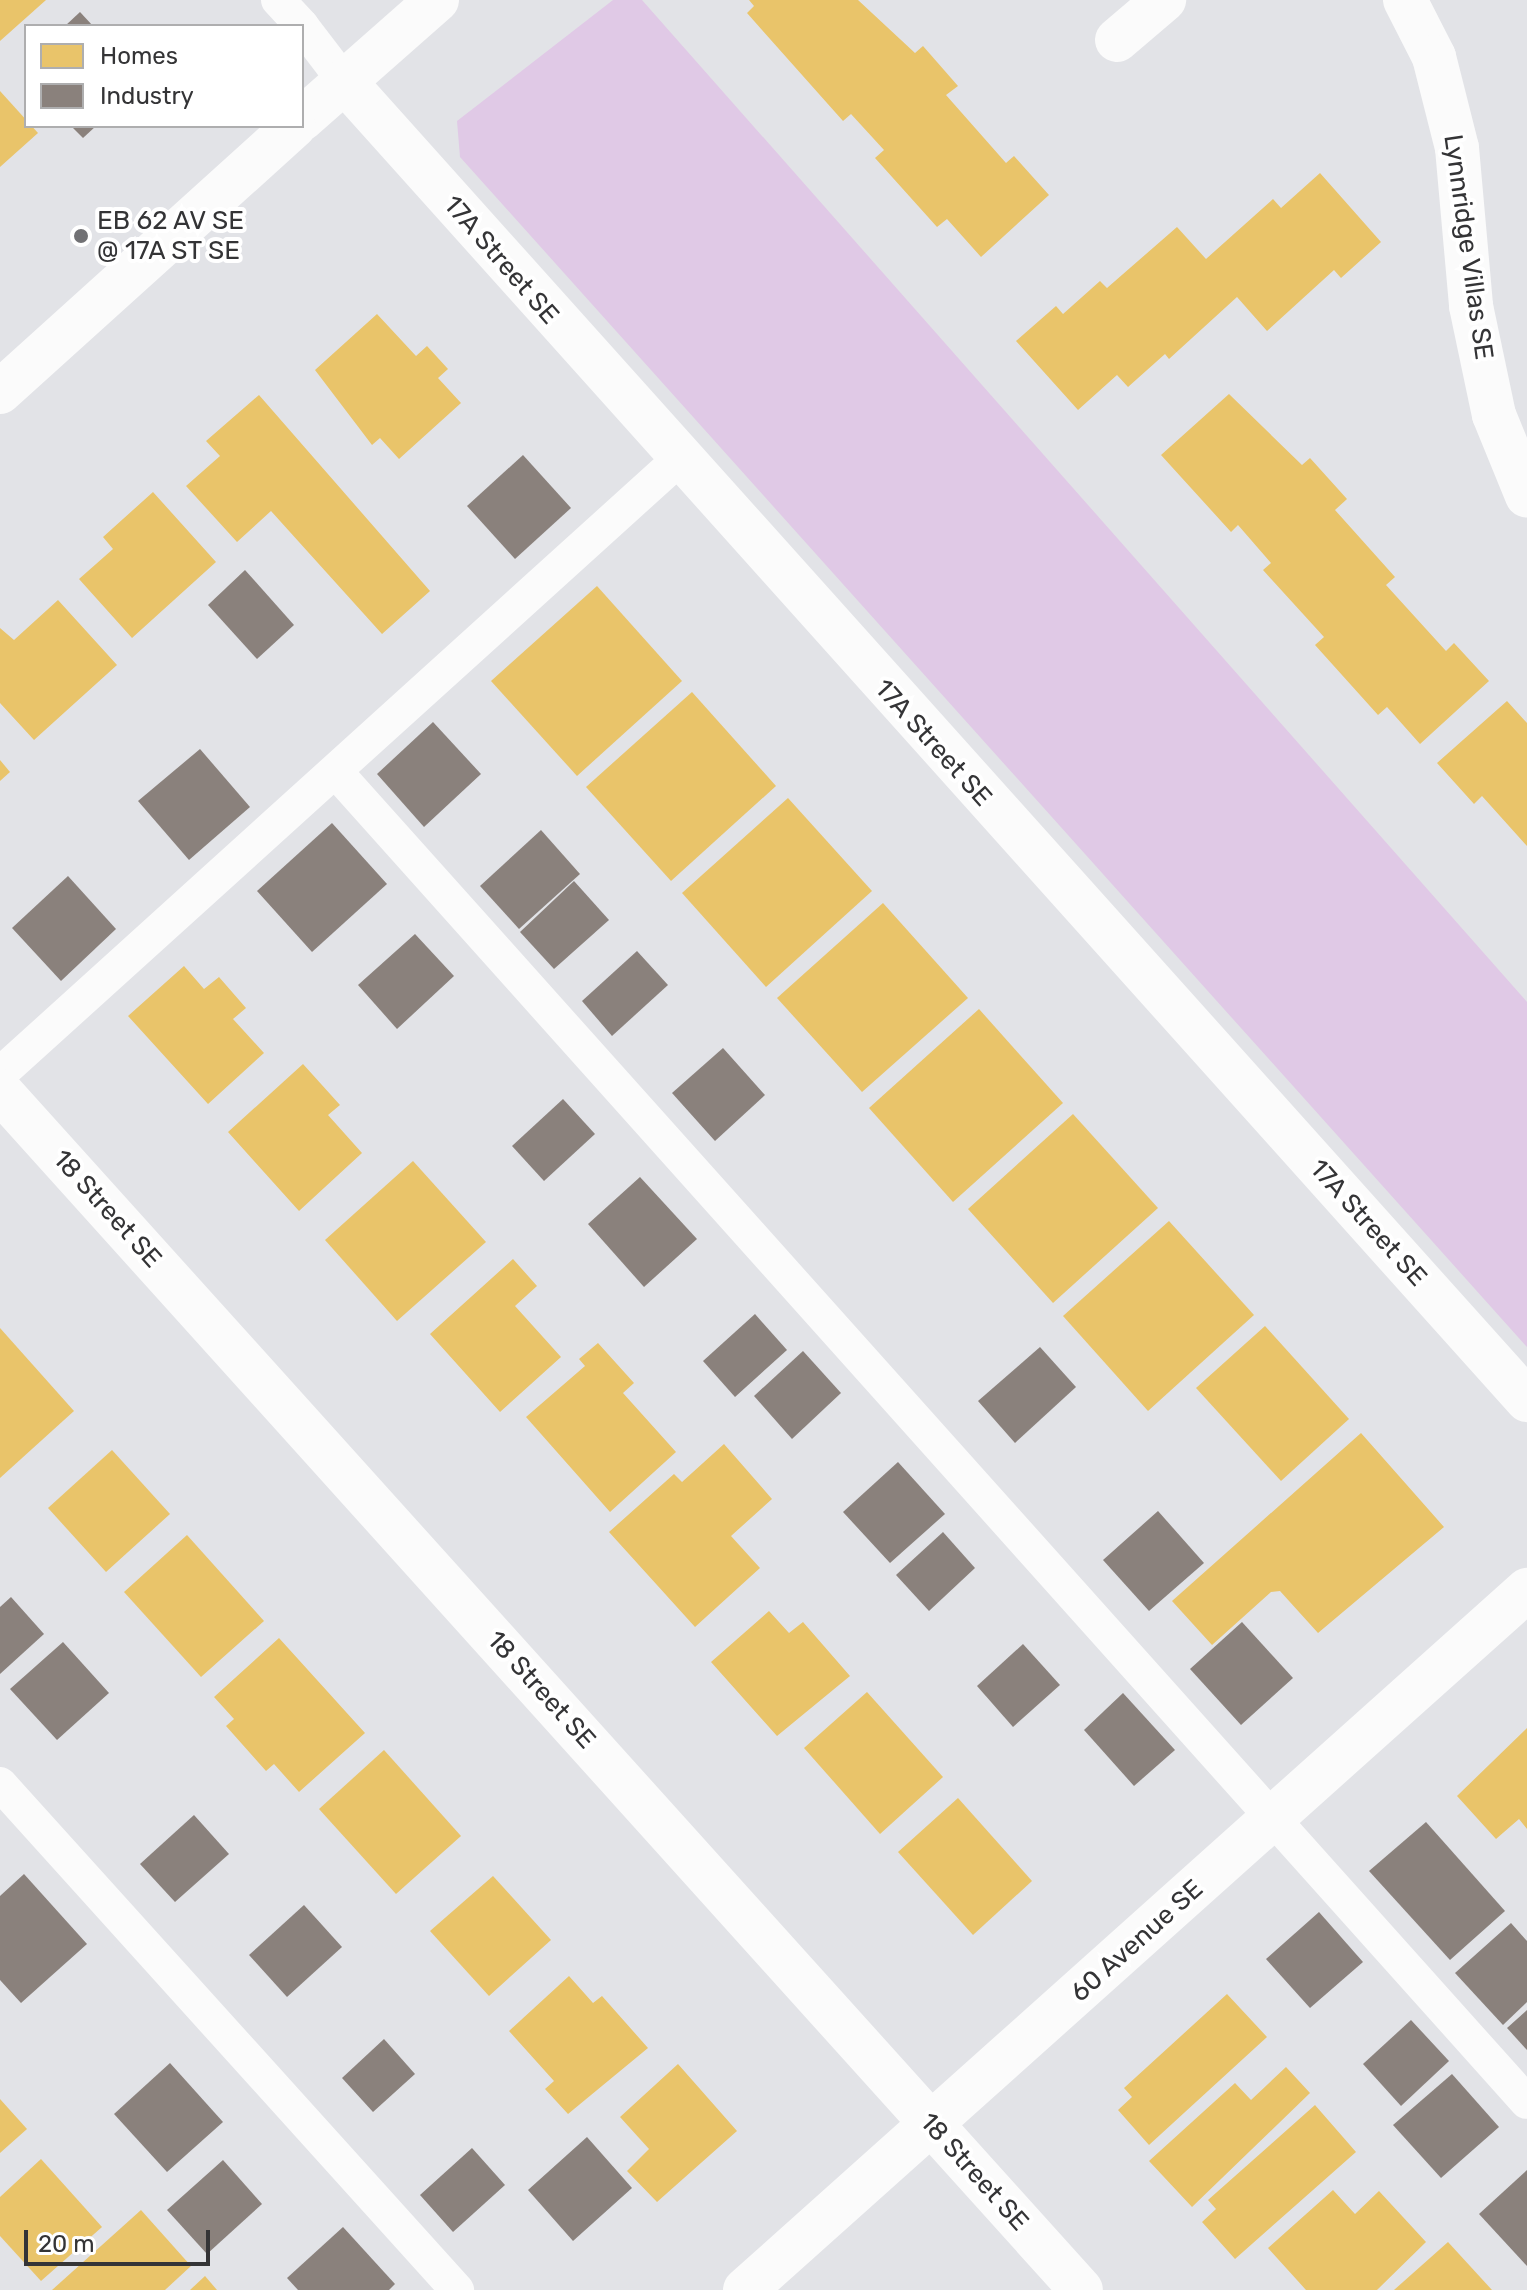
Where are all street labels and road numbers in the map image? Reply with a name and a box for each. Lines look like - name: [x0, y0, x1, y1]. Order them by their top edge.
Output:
- street label: Lynnridge Villas SE: [1437, 132, 1499, 362]
- street label: 17A Street SE: [437, 189, 565, 331]
- street label: 17A Street SE: [868, 673, 998, 813]
- street label: 18 Street SE: [46, 1144, 168, 1274]
- street label: 17A Street SE: [1303, 1153, 1433, 1293]
- street label: 18 Street SE: [480, 1625, 602, 1755]
- street label: 60 Avenue SE: [1064, 1873, 1210, 2009]
- street label: 18 Street SE: [913, 2107, 1035, 2237]

